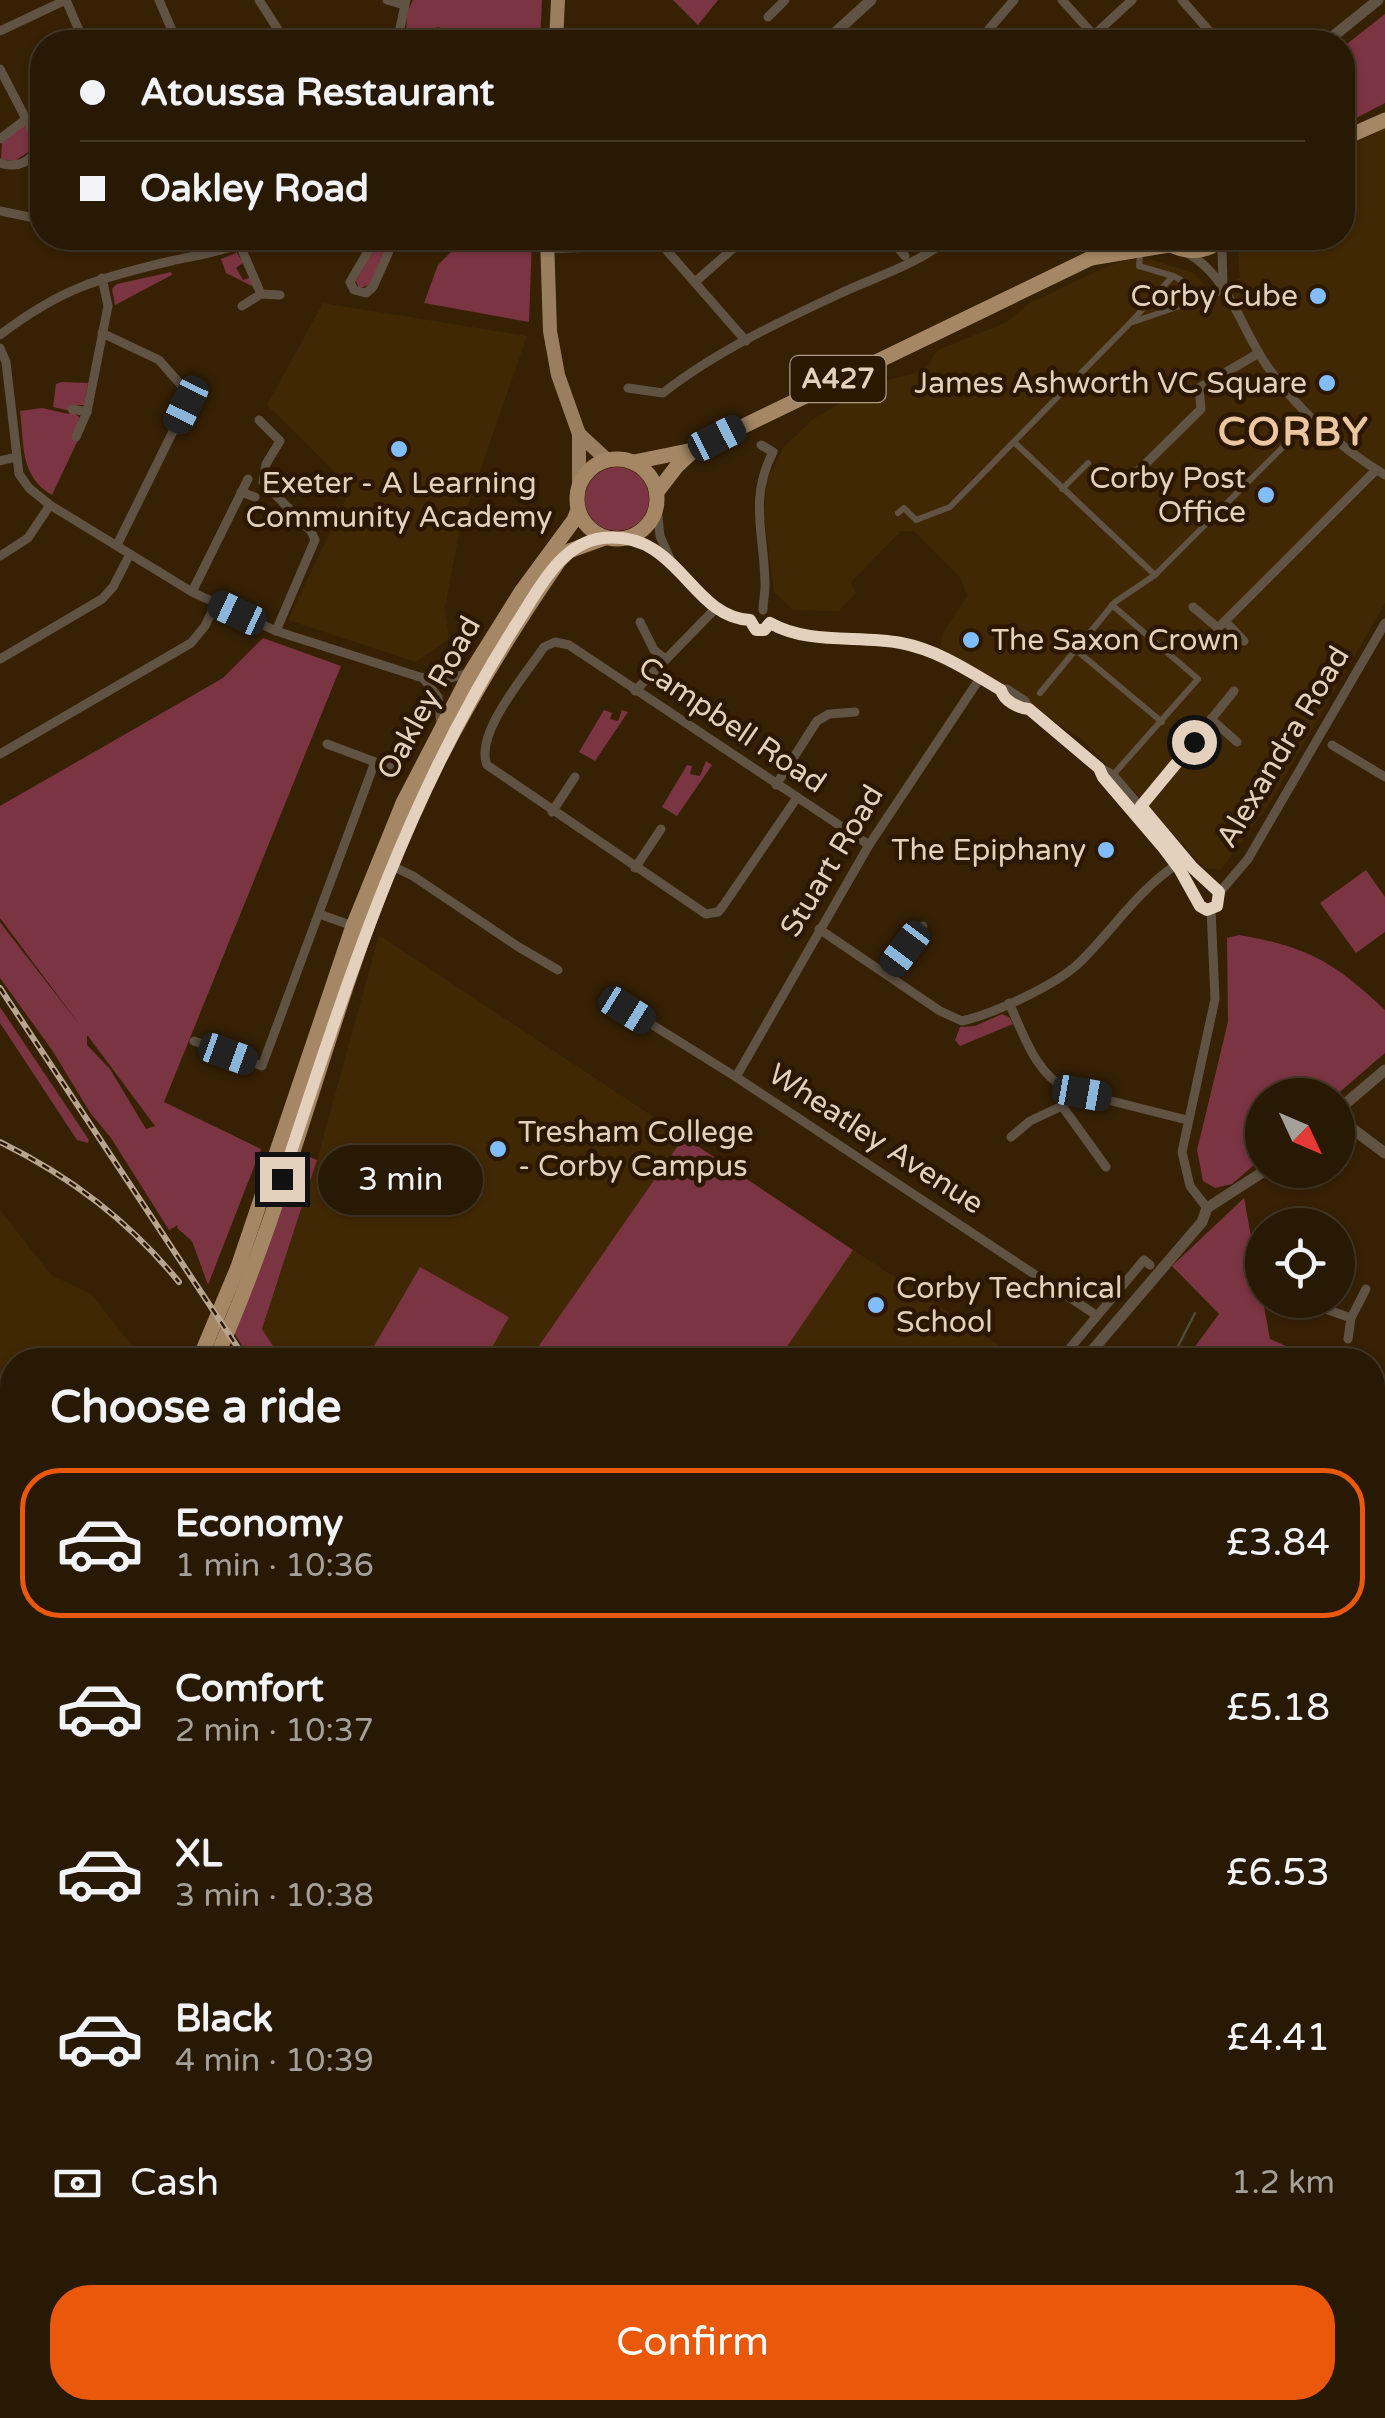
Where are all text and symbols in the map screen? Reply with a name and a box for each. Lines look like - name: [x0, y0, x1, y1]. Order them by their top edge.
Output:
- text: Atoussa Restaurant: [140, 70, 494, 116]
- text: Oakley Road: [140, 166, 369, 212]
- place label: Corby Cube: [1131, 278, 1298, 315]
- marker: Corby Cube: [1307, 285, 1329, 307]
- road number: A427: [790, 356, 886, 402]
- place label: James Ashworth VC Square: [914, 365, 1307, 402]
- car: [159, 371, 213, 439]
- marker: James Ashworth VC Square: [1316, 372, 1338, 394]
- district label: CORBY: [1218, 408, 1370, 456]
- car: [683, 411, 751, 465]
- marker: Exeter - A Learning Community Academy: [388, 438, 410, 460]
- place label: Corby Post Office: [1090, 460, 1246, 531]
- place label: Exeter - A Learning Community Academy: [246, 465, 552, 536]
- marker: Corby Post Office: [1255, 484, 1277, 506]
- car: [203, 587, 271, 639]
- street label: Oakley Road: [369, 610, 489, 786]
- place label: The Saxon Crown: [991, 622, 1239, 659]
- marker: The Saxon Crown: [960, 629, 982, 651]
- street label: Alexandra Road: [1208, 640, 1358, 854]
- street label: Campbell Road: [631, 649, 833, 801]
- route start: [1172, 720, 1217, 765]
- street label: Stuart Road: [772, 778, 892, 944]
- place label: The Epiphany: [891, 832, 1086, 869]
- marker: The Epiphany: [1095, 839, 1117, 861]
- car: [875, 916, 935, 982]
- car: [594, 981, 660, 1039]
- car: [195, 1030, 261, 1078]
- street label: Wheatley Avenue: [761, 1056, 991, 1222]
- car: [1050, 1073, 1114, 1113]
- north arrow: [1245, 1078, 1355, 1188]
- map controls: [1245, 1078, 1355, 1318]
- place label: Tresham College - Corby Campus: [518, 1114, 754, 1185]
- marker: Tresham College - Corby Campus: [487, 1138, 509, 1160]
- callout: 3 min: [317, 1144, 482, 1214]
- route end: [260, 1157, 305, 1202]
- text: 3 min: [358, 1161, 443, 1199]
- button: locate: [1245, 1208, 1355, 1318]
- place label: Corby Technical School: [896, 1270, 1122, 1341]
- marker: Corby Technical School: [865, 1294, 887, 1316]
- text: Choose a ride: [50, 1381, 341, 1435]
- icon: car: [55, 1498, 145, 1588]
- text: Economy: [175, 1501, 343, 1547]
- text: £3.84: [1226, 1520, 1330, 1566]
- text: 1 min · 10:36: [175, 1547, 374, 1585]
- icon: car: [55, 1663, 145, 1753]
- text: Comfort: [175, 1666, 324, 1712]
- text: £5.18: [1226, 1685, 1330, 1731]
- text: 2 min · 10:37: [175, 1712, 374, 1750]
- icon: car: [55, 1828, 145, 1918]
- text: XL: [175, 1831, 222, 1877]
- text: £6.53: [1226, 1850, 1330, 1896]
- text: 3 min · 10:38: [175, 1877, 374, 1915]
- icon: car: [55, 1993, 145, 2083]
- text: Black: [175, 1996, 273, 2042]
- text: £4.41: [1226, 2015, 1330, 2061]
- text: 4 min · 10:39: [175, 2042, 374, 2080]
- icon: cash: [50, 2156, 105, 2211]
- text: Cash: [130, 2160, 219, 2206]
- text: 1.2 km: [1231, 2164, 1335, 2202]
- button: Confirm: [50, 2285, 1335, 2400]

